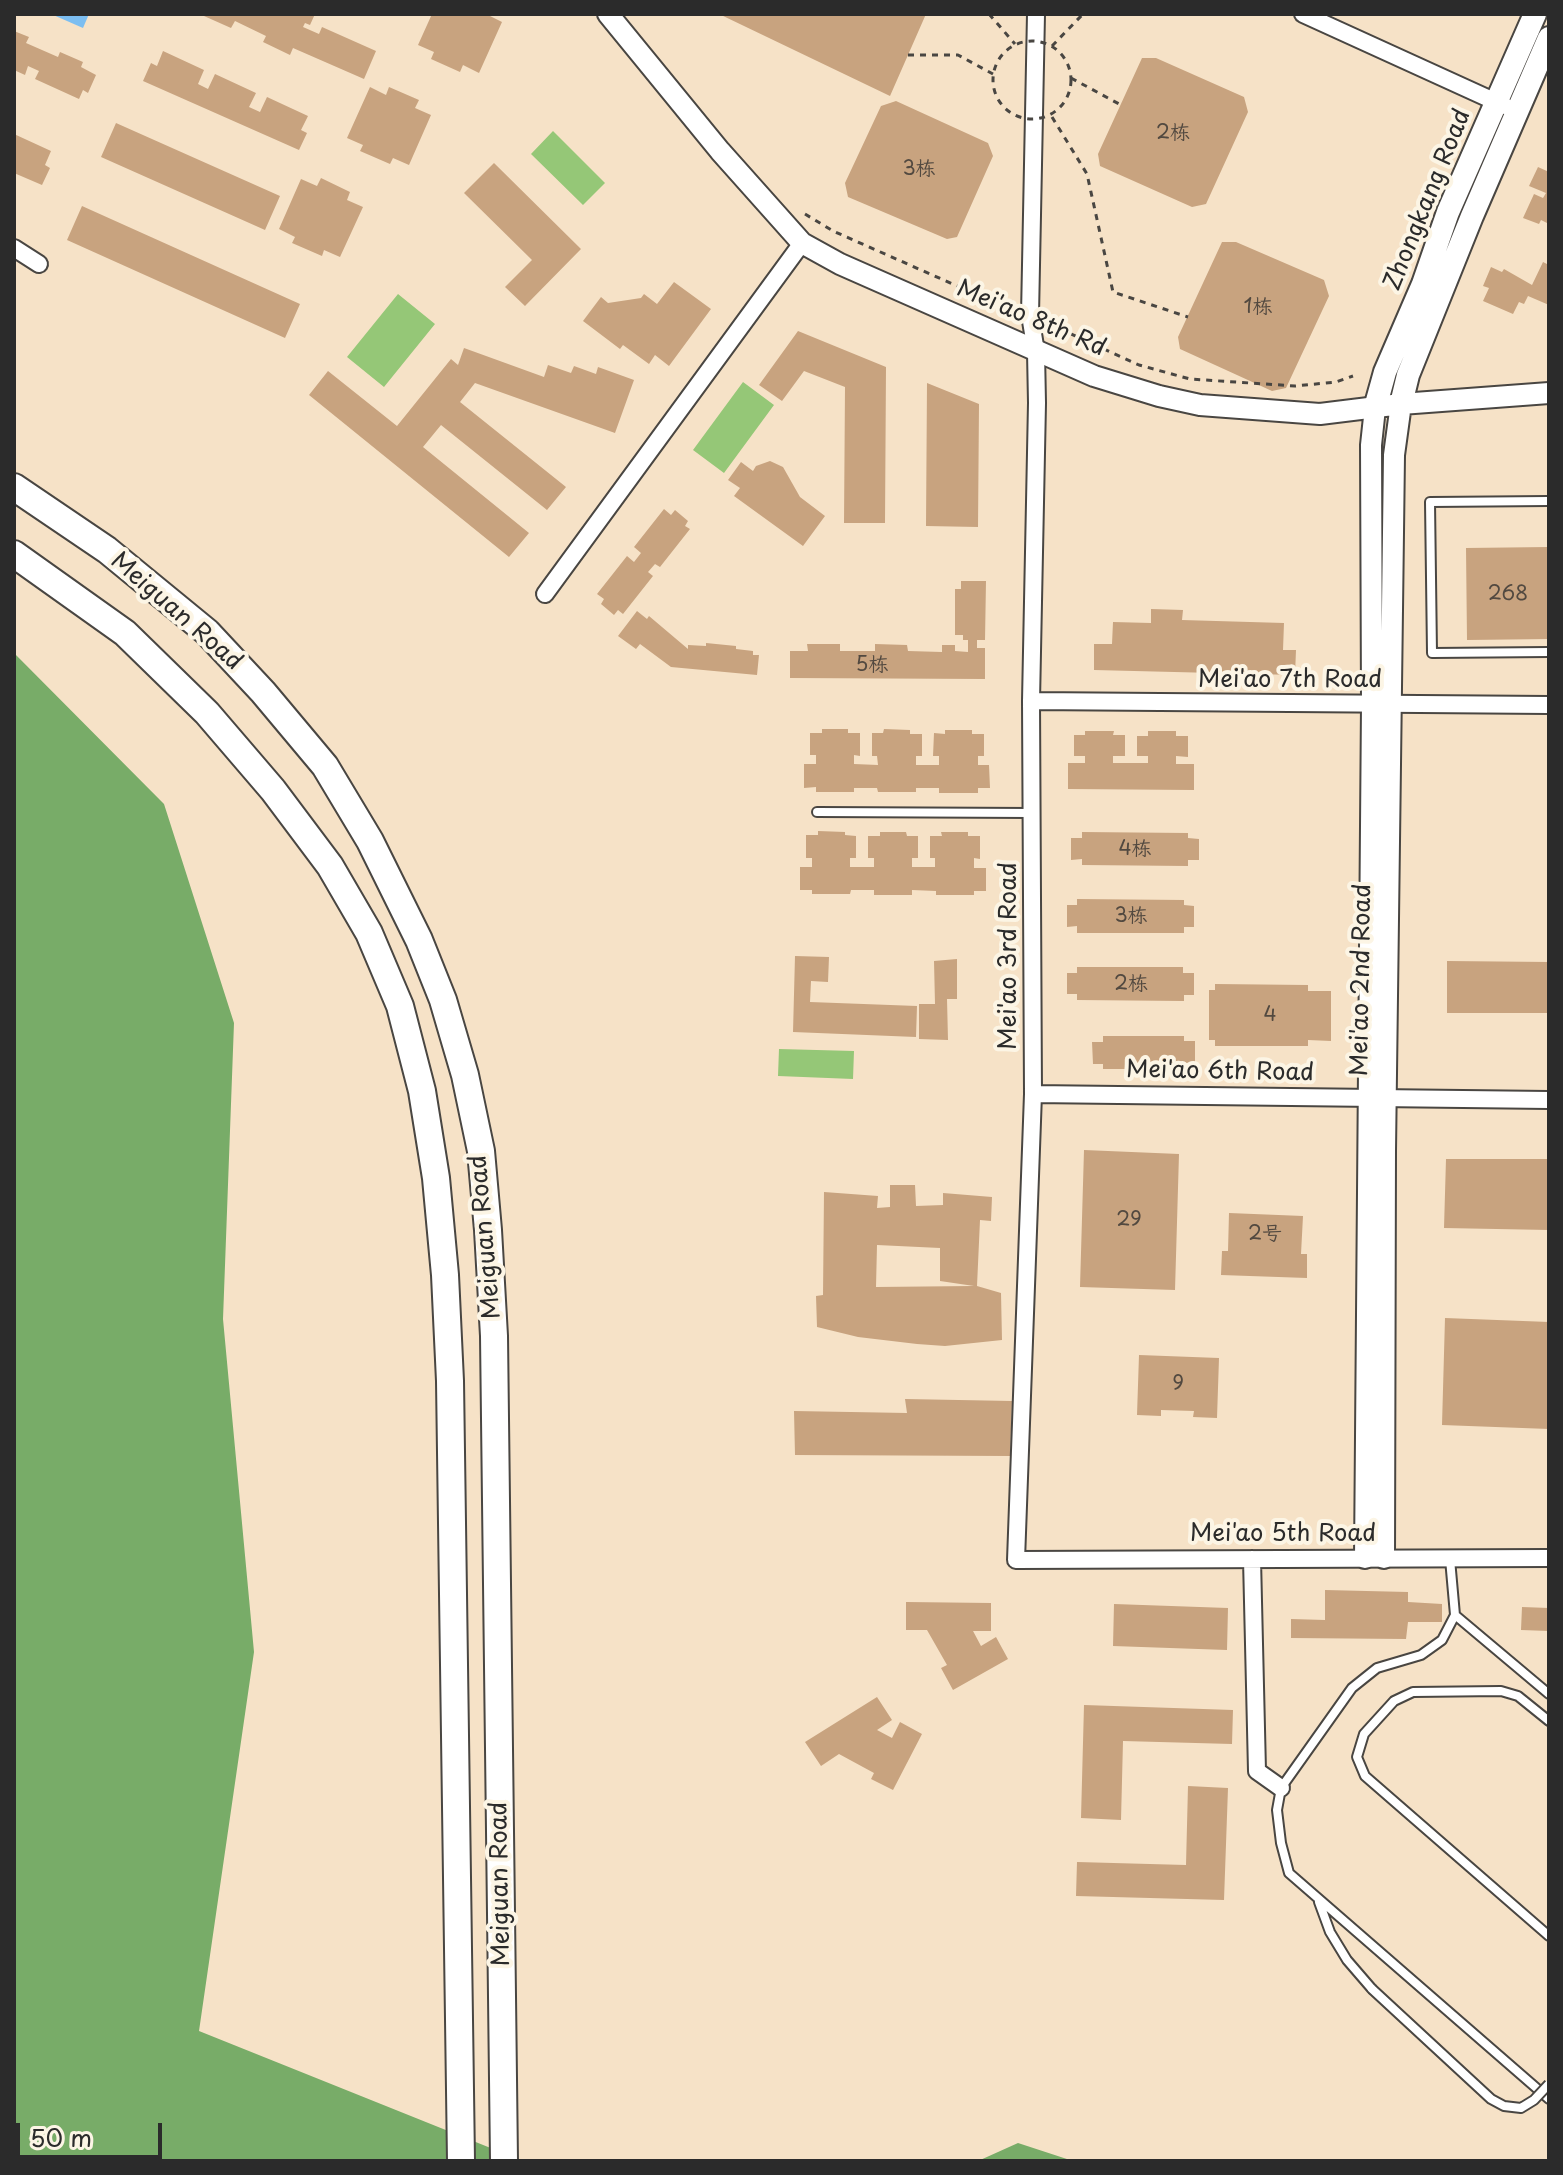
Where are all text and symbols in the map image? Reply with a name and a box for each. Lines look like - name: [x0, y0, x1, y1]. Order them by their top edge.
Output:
- street label: Zhongkang Road: [1379, 105, 1477, 295]
- house number: 2栋: [1156, 121, 1190, 145]
- house number: 3栋: [902, 157, 936, 181]
- street label: Mei'ao 8th Rd: [952, 275, 1110, 363]
- house number: 1栋: [1244, 295, 1272, 319]
- street label: Meiguan Road: [104, 547, 248, 677]
- house number: 268: [1488, 582, 1528, 606]
- house number: 5栋: [856, 653, 888, 677]
- street label: Mei'ao 7th Road: [1198, 666, 1382, 694]
- house number: 4栋: [1118, 837, 1152, 861]
- street label: Mei'ao 3rd Road: [995, 862, 1023, 1050]
- street label: Mei'ao 2nd Road: [1346, 883, 1378, 1077]
- house number: 3栋: [1114, 904, 1148, 928]
- house number: 2栋: [1114, 972, 1148, 996]
- house number: 4: [1263, 1003, 1277, 1027]
- street label: Mei'ao 6th Road: [1126, 1056, 1314, 1088]
- street label: Meiguan Road: [464, 1154, 508, 1320]
- house number: 29: [1116, 1208, 1142, 1232]
- house number: 2号: [1248, 1222, 1282, 1246]
- house number: 9: [1172, 1372, 1184, 1396]
- street label: Mei'ao 5th Road: [1190, 1520, 1376, 1548]
- street label: Meiguan Road: [485, 1801, 517, 1967]
- scale bar: [20, 2107, 166, 2157]
- text: 50 m: [30, 2119, 92, 2155]

